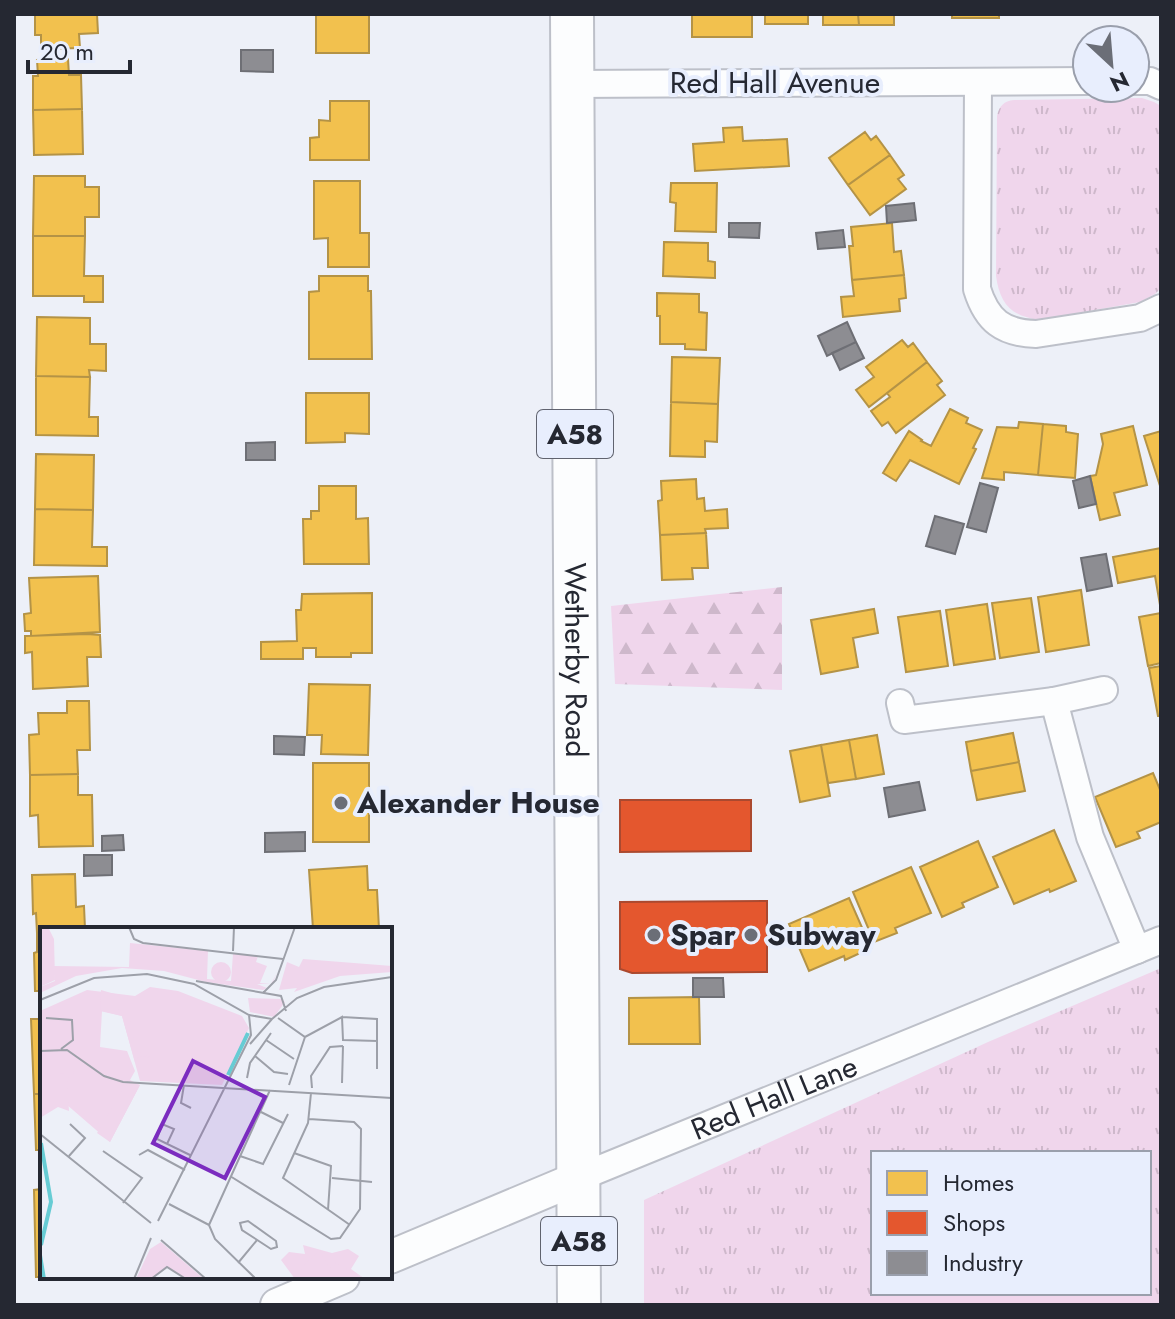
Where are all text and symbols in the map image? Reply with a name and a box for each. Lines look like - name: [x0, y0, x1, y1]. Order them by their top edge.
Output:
- scale bar: [28, 24, 130, 74]
- north arrow: [1071, 24, 1151, 104]
- text: 20 m: [40, 34, 94, 69]
- street label: Red Hall Avenue: [670, 61, 880, 104]
- text: N: [1105, 64, 1135, 100]
- road number: A58: [537, 410, 613, 458]
- street label: Wetherby Road: [554, 562, 598, 758]
- place label: Alexander House: [356, 781, 600, 824]
- marker: Alexander House: [332, 794, 350, 812]
- place label: Spar: [670, 913, 736, 956]
- place label: Subway: [767, 913, 876, 956]
- marker: Spar: [645, 926, 663, 944]
- marker: Subway: [742, 926, 760, 944]
- inset map: [40, 927, 392, 1279]
- street label: Red Hall Lane: [684, 1044, 864, 1151]
- legend: [871, 1151, 1151, 1295]
- text: Homes: [943, 1165, 1014, 1200]
- text: Shops: [943, 1205, 1005, 1240]
- road number: A58: [541, 1217, 617, 1265]
- text: Industry: [943, 1245, 1023, 1280]

